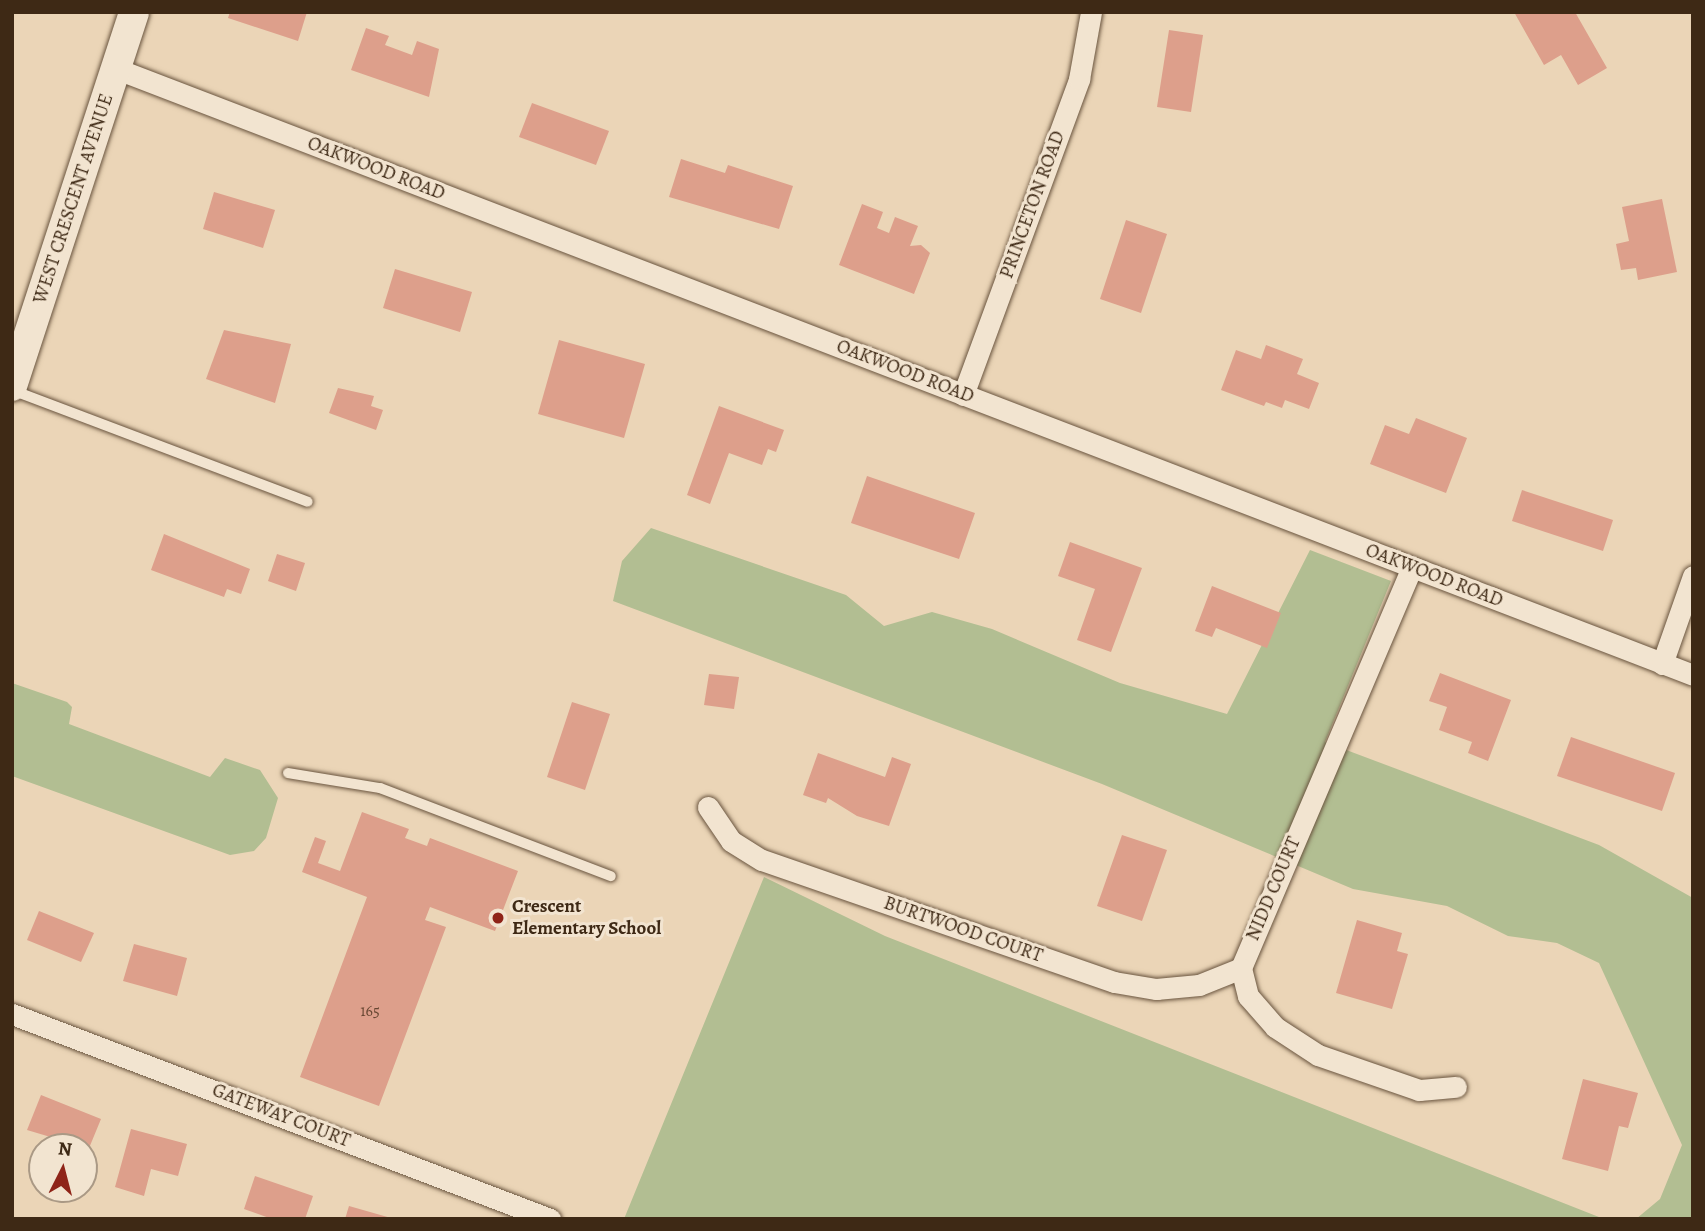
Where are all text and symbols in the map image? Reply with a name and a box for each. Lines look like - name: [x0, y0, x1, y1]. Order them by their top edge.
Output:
- street label: WEST CRESCENT AVENUE: [29, 91, 119, 307]
- street label: PRINCETON ROAD: [996, 128, 1070, 282]
- street label: OAKWOOD ROAD: [304, 132, 448, 206]
- street label: OAKWOOD ROAD: [833, 335, 977, 409]
- street label: OAKWOOD ROAD: [1362, 539, 1506, 613]
- street label: NIDD COURT: [1242, 834, 1306, 944]
- street label: BURTWOOD COURT: [881, 892, 1045, 968]
- place label: Crescent Elementary School: [512, 896, 661, 940]
- marker: Crescent Elementary School: [490, 910, 506, 926]
- house number: 165: [360, 1001, 380, 1021]
- street label: GATEWAY COURT: [209, 1079, 353, 1153]
- north arrow: [28, 1133, 98, 1203]
- text: N: [57, 1135, 73, 1163]

